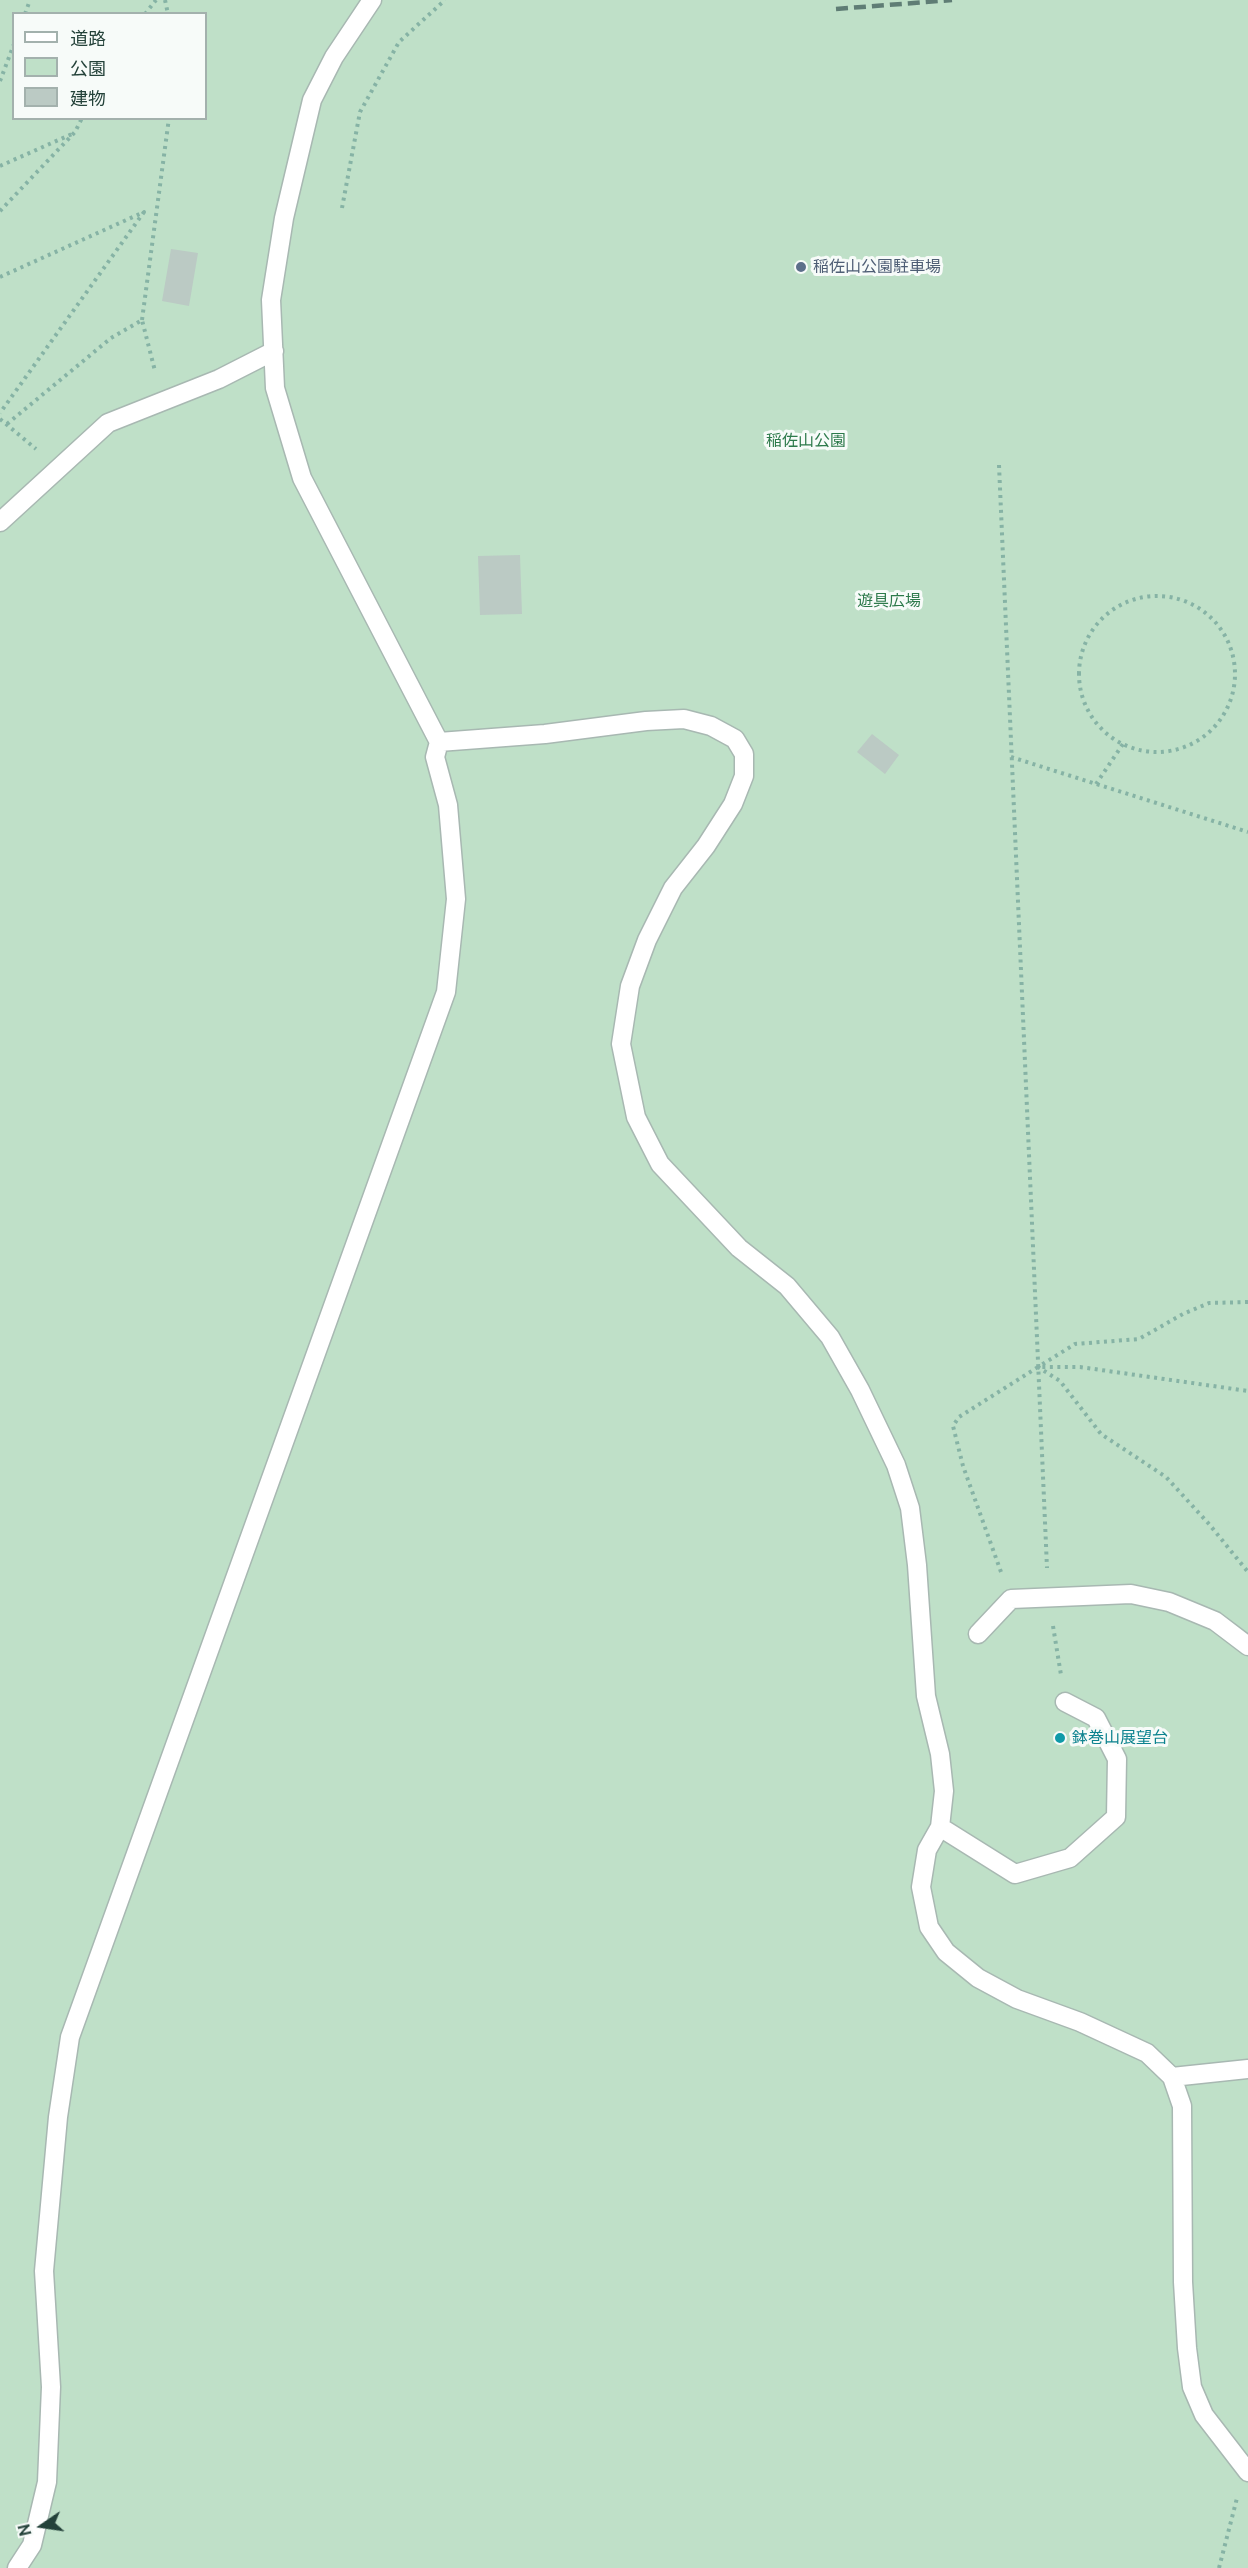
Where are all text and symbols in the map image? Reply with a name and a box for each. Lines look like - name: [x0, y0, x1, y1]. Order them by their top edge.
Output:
- legend: [12, 12, 207, 120]
- text: 道路: [70, 28, 106, 48]
- text: 公園: [70, 58, 106, 78]
- text: 建物: [70, 88, 106, 108]
- place label: 稲佐山公園駐車場: [813, 257, 941, 277]
- marker: 稲佐山公園駐車場: [794, 260, 808, 274]
- park label: 稲佐山公園: [766, 431, 846, 451]
- park label: 遊具広場: [857, 591, 921, 611]
- place label: 鉢巻山展望台: [1072, 1728, 1168, 1748]
- marker: 鉢巻山展望台: [1053, 1731, 1067, 1745]
- north arrow: [12, 2496, 72, 2556]
- text: N: [14, 2522, 35, 2538]

